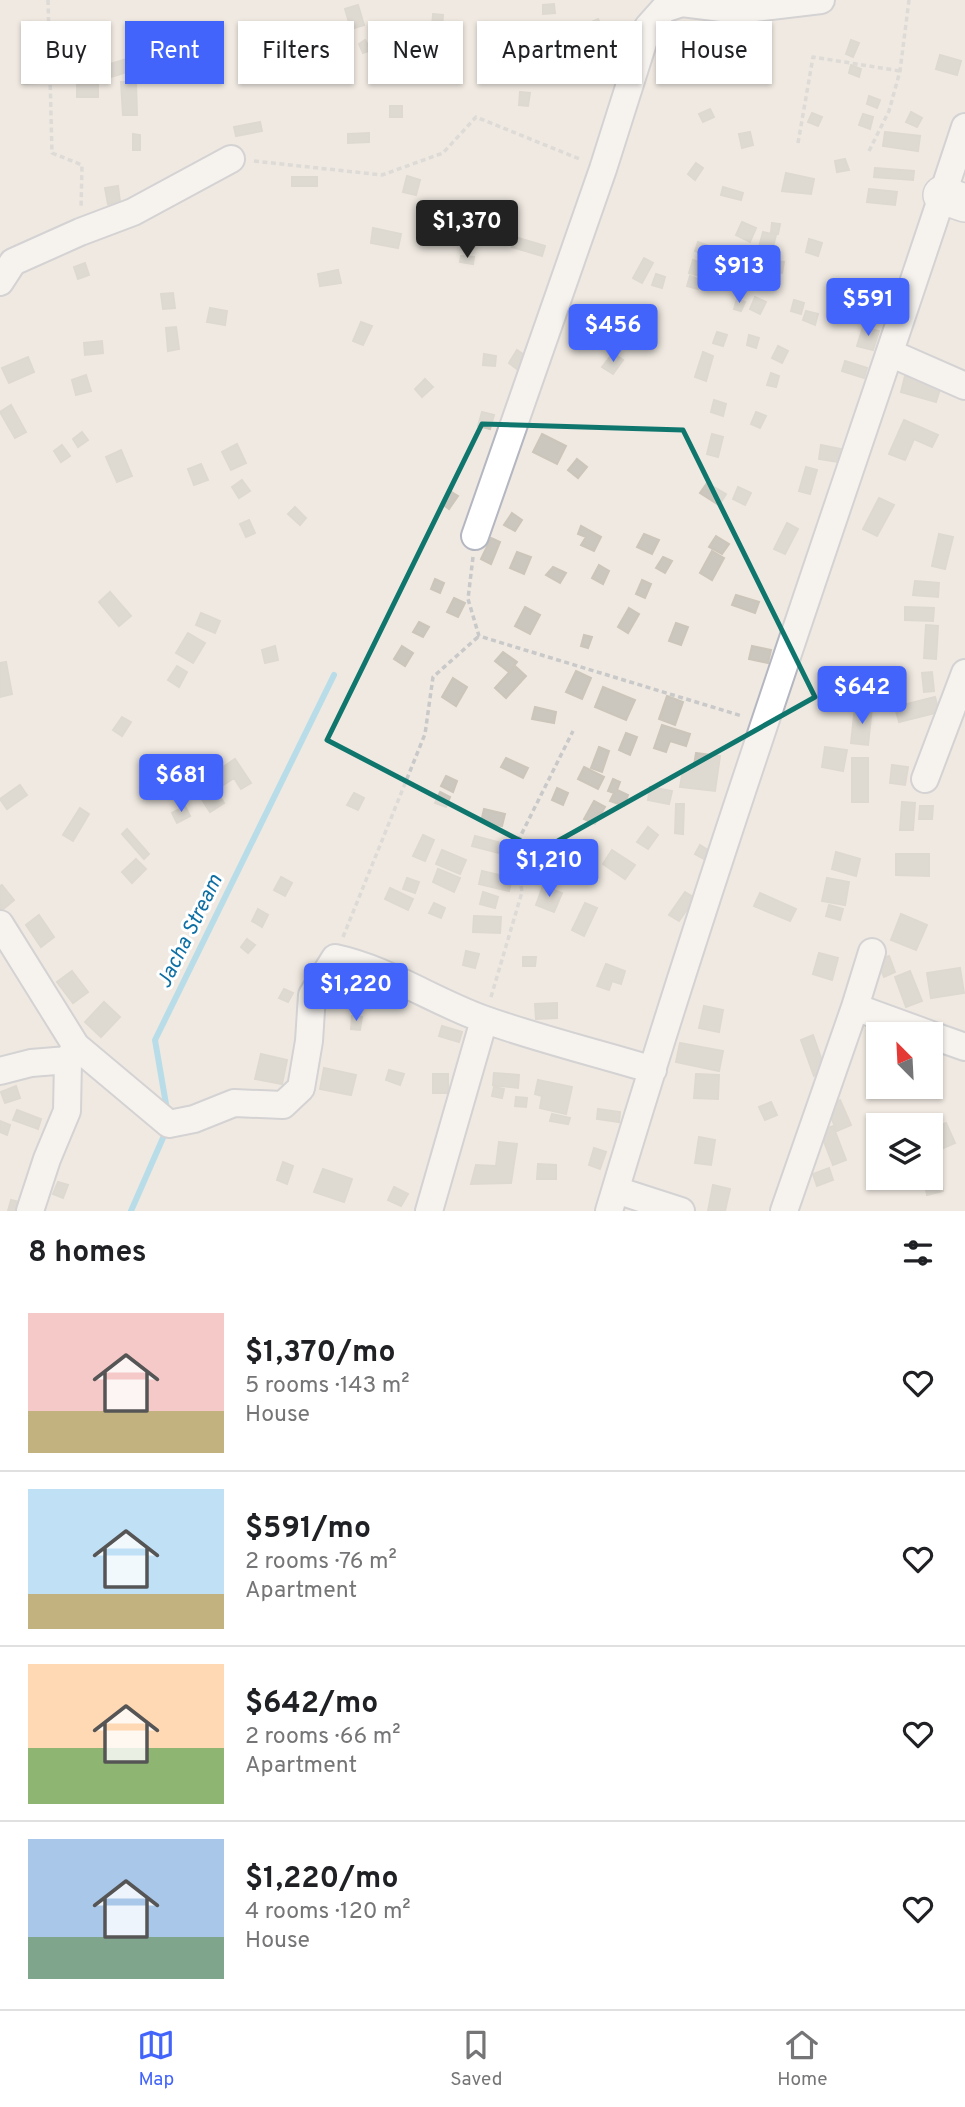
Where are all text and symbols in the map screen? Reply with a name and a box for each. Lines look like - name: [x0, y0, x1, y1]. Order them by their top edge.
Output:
- chip: Buy: [21, 21, 111, 84]
- chip: Rent: [125, 21, 224, 84]
- chip: Filters: [238, 21, 354, 84]
- chip: New: [368, 21, 463, 84]
- chip: Apartment: [477, 21, 642, 84]
- chip: House: [656, 21, 772, 84]
- pin: $1,370: [410, 201, 524, 260]
- text: $1,370: [432, 208, 502, 237]
- pin: $913: [698, 246, 780, 305]
- text: $913: [713, 253, 765, 282]
- pin: $591: [827, 278, 909, 338]
- text: $591: [842, 286, 894, 315]
- pin: $456: [572, 304, 654, 364]
- text: $456: [585, 312, 641, 341]
- pin: $642: [821, 666, 903, 726]
- text: $642: [834, 674, 890, 703]
- pin: $681: [140, 754, 222, 814]
- text: $681: [155, 762, 207, 791]
- pin: $1,210: [492, 839, 606, 899]
- text: $1,210: [515, 847, 583, 876]
- water label: Jacha Stream: [151, 869, 230, 993]
- pin: $1,220: [299, 964, 413, 1023]
- text: $1,220: [320, 971, 392, 1000]
- north arrow: [866, 1022, 943, 1099]
- map controls: [866, 1022, 943, 1190]
- button: layers: [866, 1113, 943, 1190]
- icon: filters: [899, 1234, 937, 1272]
- text: 8 homes: [28, 1235, 147, 1272]
- text: $1,370/mo: [245, 1335, 395, 1372]
- icon: home: [84, 1341, 168, 1425]
- icon: heart: [899, 1364, 937, 1402]
- text: 5 rooms · 143 m²: [245, 1372, 410, 1401]
- text: House: [245, 1401, 310, 1430]
- text: $591/mo: [245, 1511, 371, 1548]
- icon: home: [84, 1517, 168, 1601]
- icon: heart: [899, 1540, 937, 1578]
- text: 2 rooms · 76 m²: [245, 1548, 397, 1577]
- text: Apartment: [245, 1577, 357, 1606]
- text: $642/mo: [245, 1686, 378, 1723]
- icon: home: [84, 1692, 168, 1776]
- icon: heart: [899, 1715, 937, 1753]
- text: 2 rooms · 66 m²: [245, 1723, 401, 1752]
- text: Apartment: [245, 1752, 357, 1781]
- text: $1,220/mo: [245, 1861, 398, 1898]
- icon: home: [84, 1867, 168, 1951]
- icon: heart: [899, 1890, 937, 1928]
- text: 4 rooms · 120 m²: [245, 1898, 411, 1927]
- text: House: [245, 1927, 310, 1956]
- tab: Map: [137, 2026, 175, 2092]
- tab: Saved: [450, 2026, 502, 2092]
- tab: Home: [777, 2026, 828, 2092]

